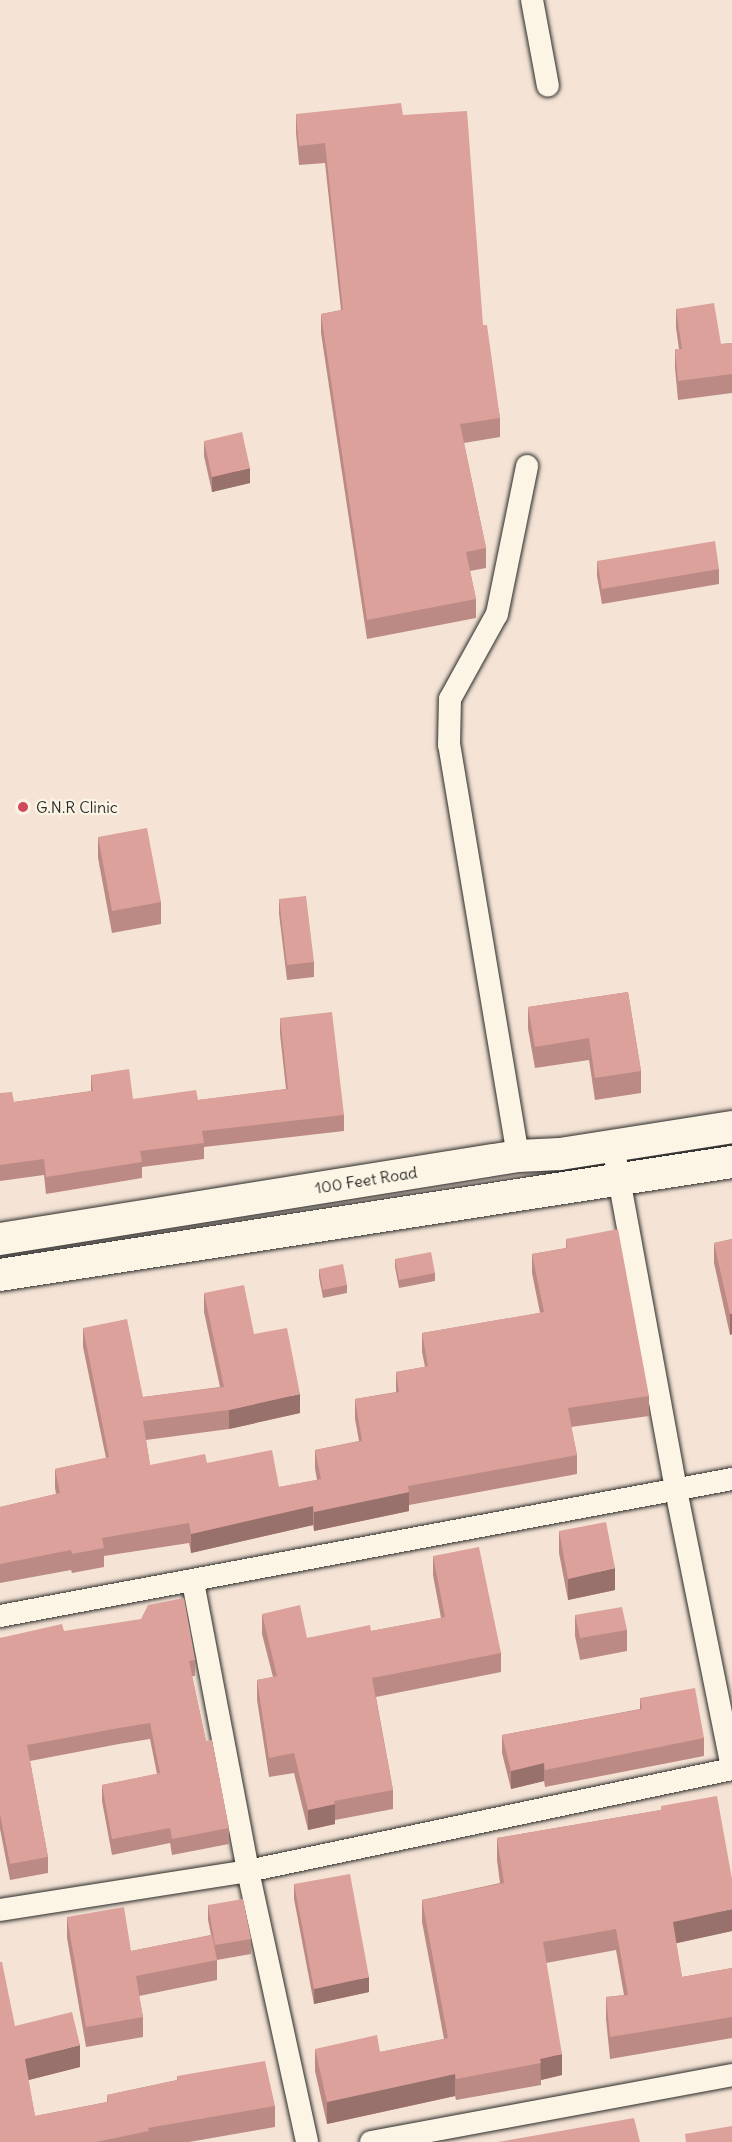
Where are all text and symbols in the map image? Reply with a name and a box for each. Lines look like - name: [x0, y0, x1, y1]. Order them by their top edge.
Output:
- place label: G.N.R Clinic: [36, 797, 118, 817]
- marker: G.N.R Clinic: [14, 798, 32, 816]
- street label: 100 Feet Road: [313, 1162, 419, 1198]

